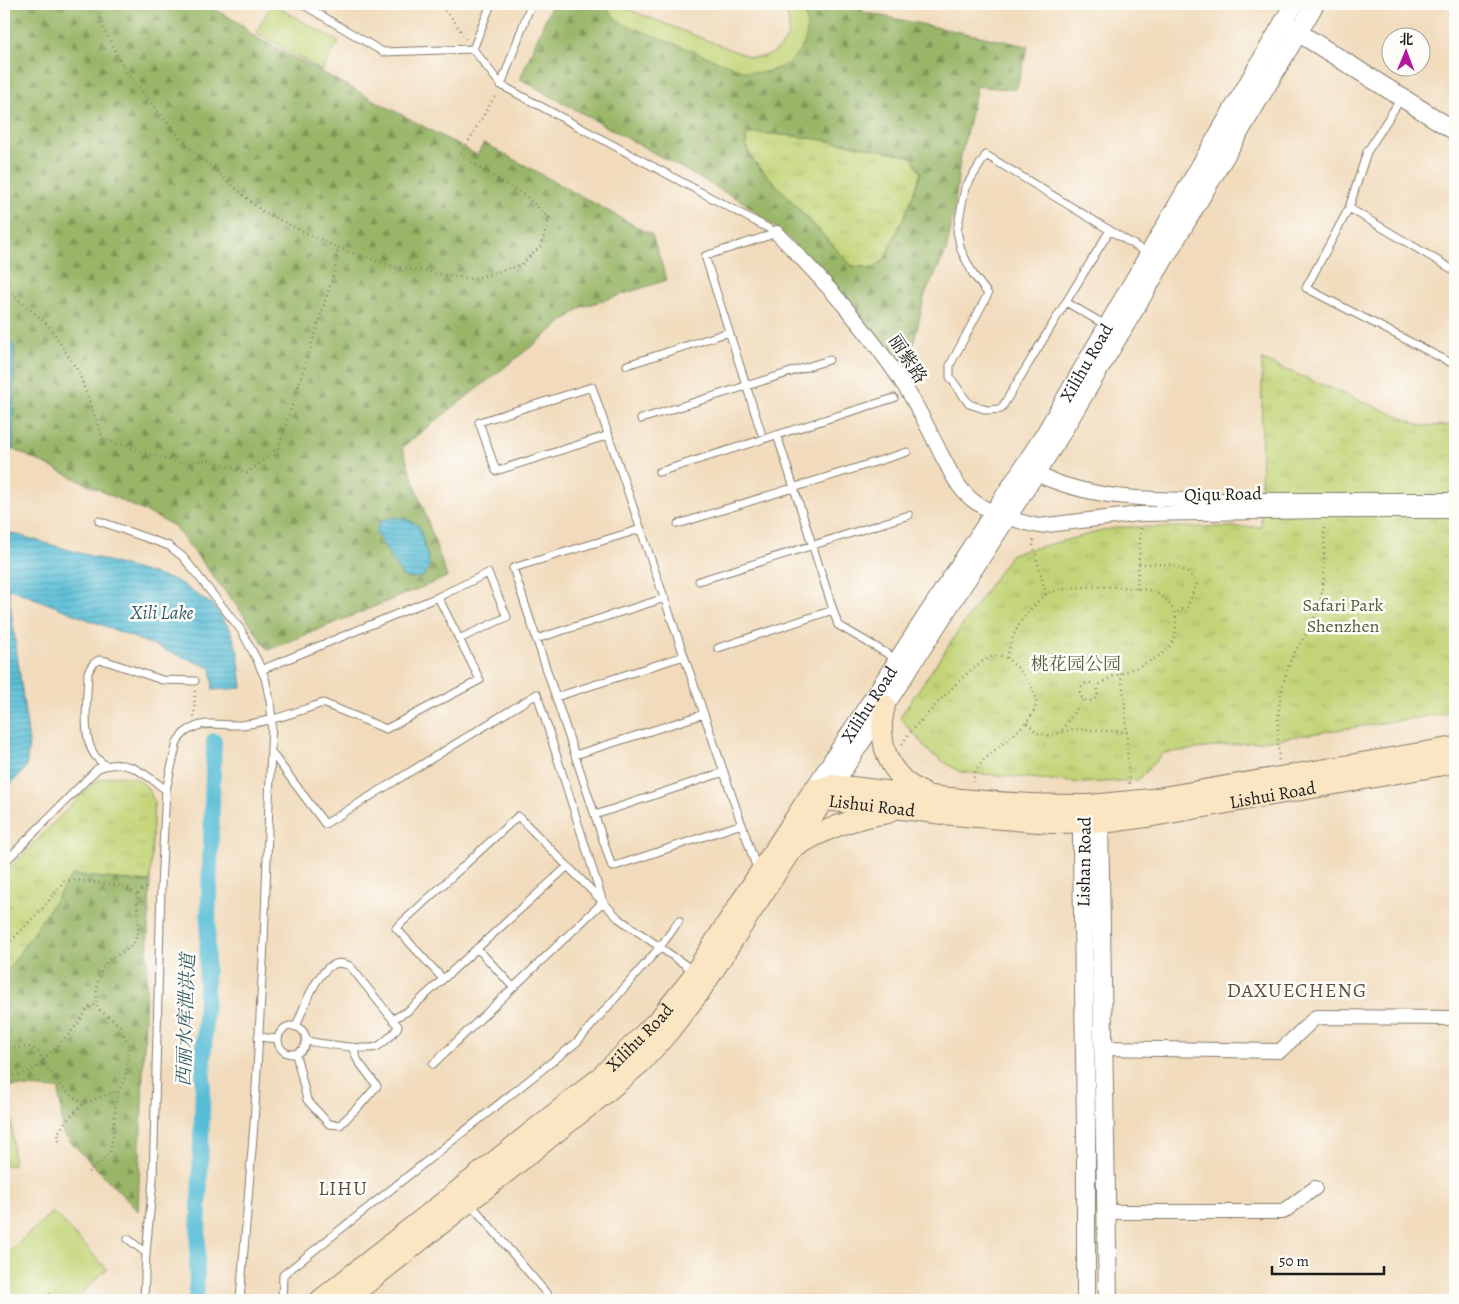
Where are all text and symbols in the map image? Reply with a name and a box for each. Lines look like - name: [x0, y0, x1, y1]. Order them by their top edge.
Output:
- north arrow: [1382, 28, 1432, 78]
- text: 北: [1399, 30, 1413, 49]
- street label: Xilihu Road: [1054, 319, 1119, 406]
- street label: 丽紫路: [883, 330, 933, 388]
- street label: Qiqu Road: [1184, 481, 1262, 507]
- park label: Safari Park Shenzhen: [1302, 593, 1384, 638]
- water label: Xili Lake: [130, 600, 194, 626]
- park label: 桃花园公园: [1031, 652, 1121, 676]
- street label: Xilihu Road: [835, 661, 903, 747]
- street label: Lishui Road: [1228, 776, 1318, 814]
- street label: Lishui Road: [827, 789, 917, 823]
- street label: Lishan Road: [1071, 816, 1097, 907]
- water label: 西丽水库泄洪道: [171, 950, 201, 1087]
- district label: DAXUECHENG: [1227, 977, 1367, 1004]
- street label: Xilihu Road: [601, 998, 679, 1077]
- district label: LIHU: [318, 1175, 368, 1202]
- scale bar: [1272, 1244, 1384, 1276]
- text: 50 m: [1279, 1251, 1309, 1271]

